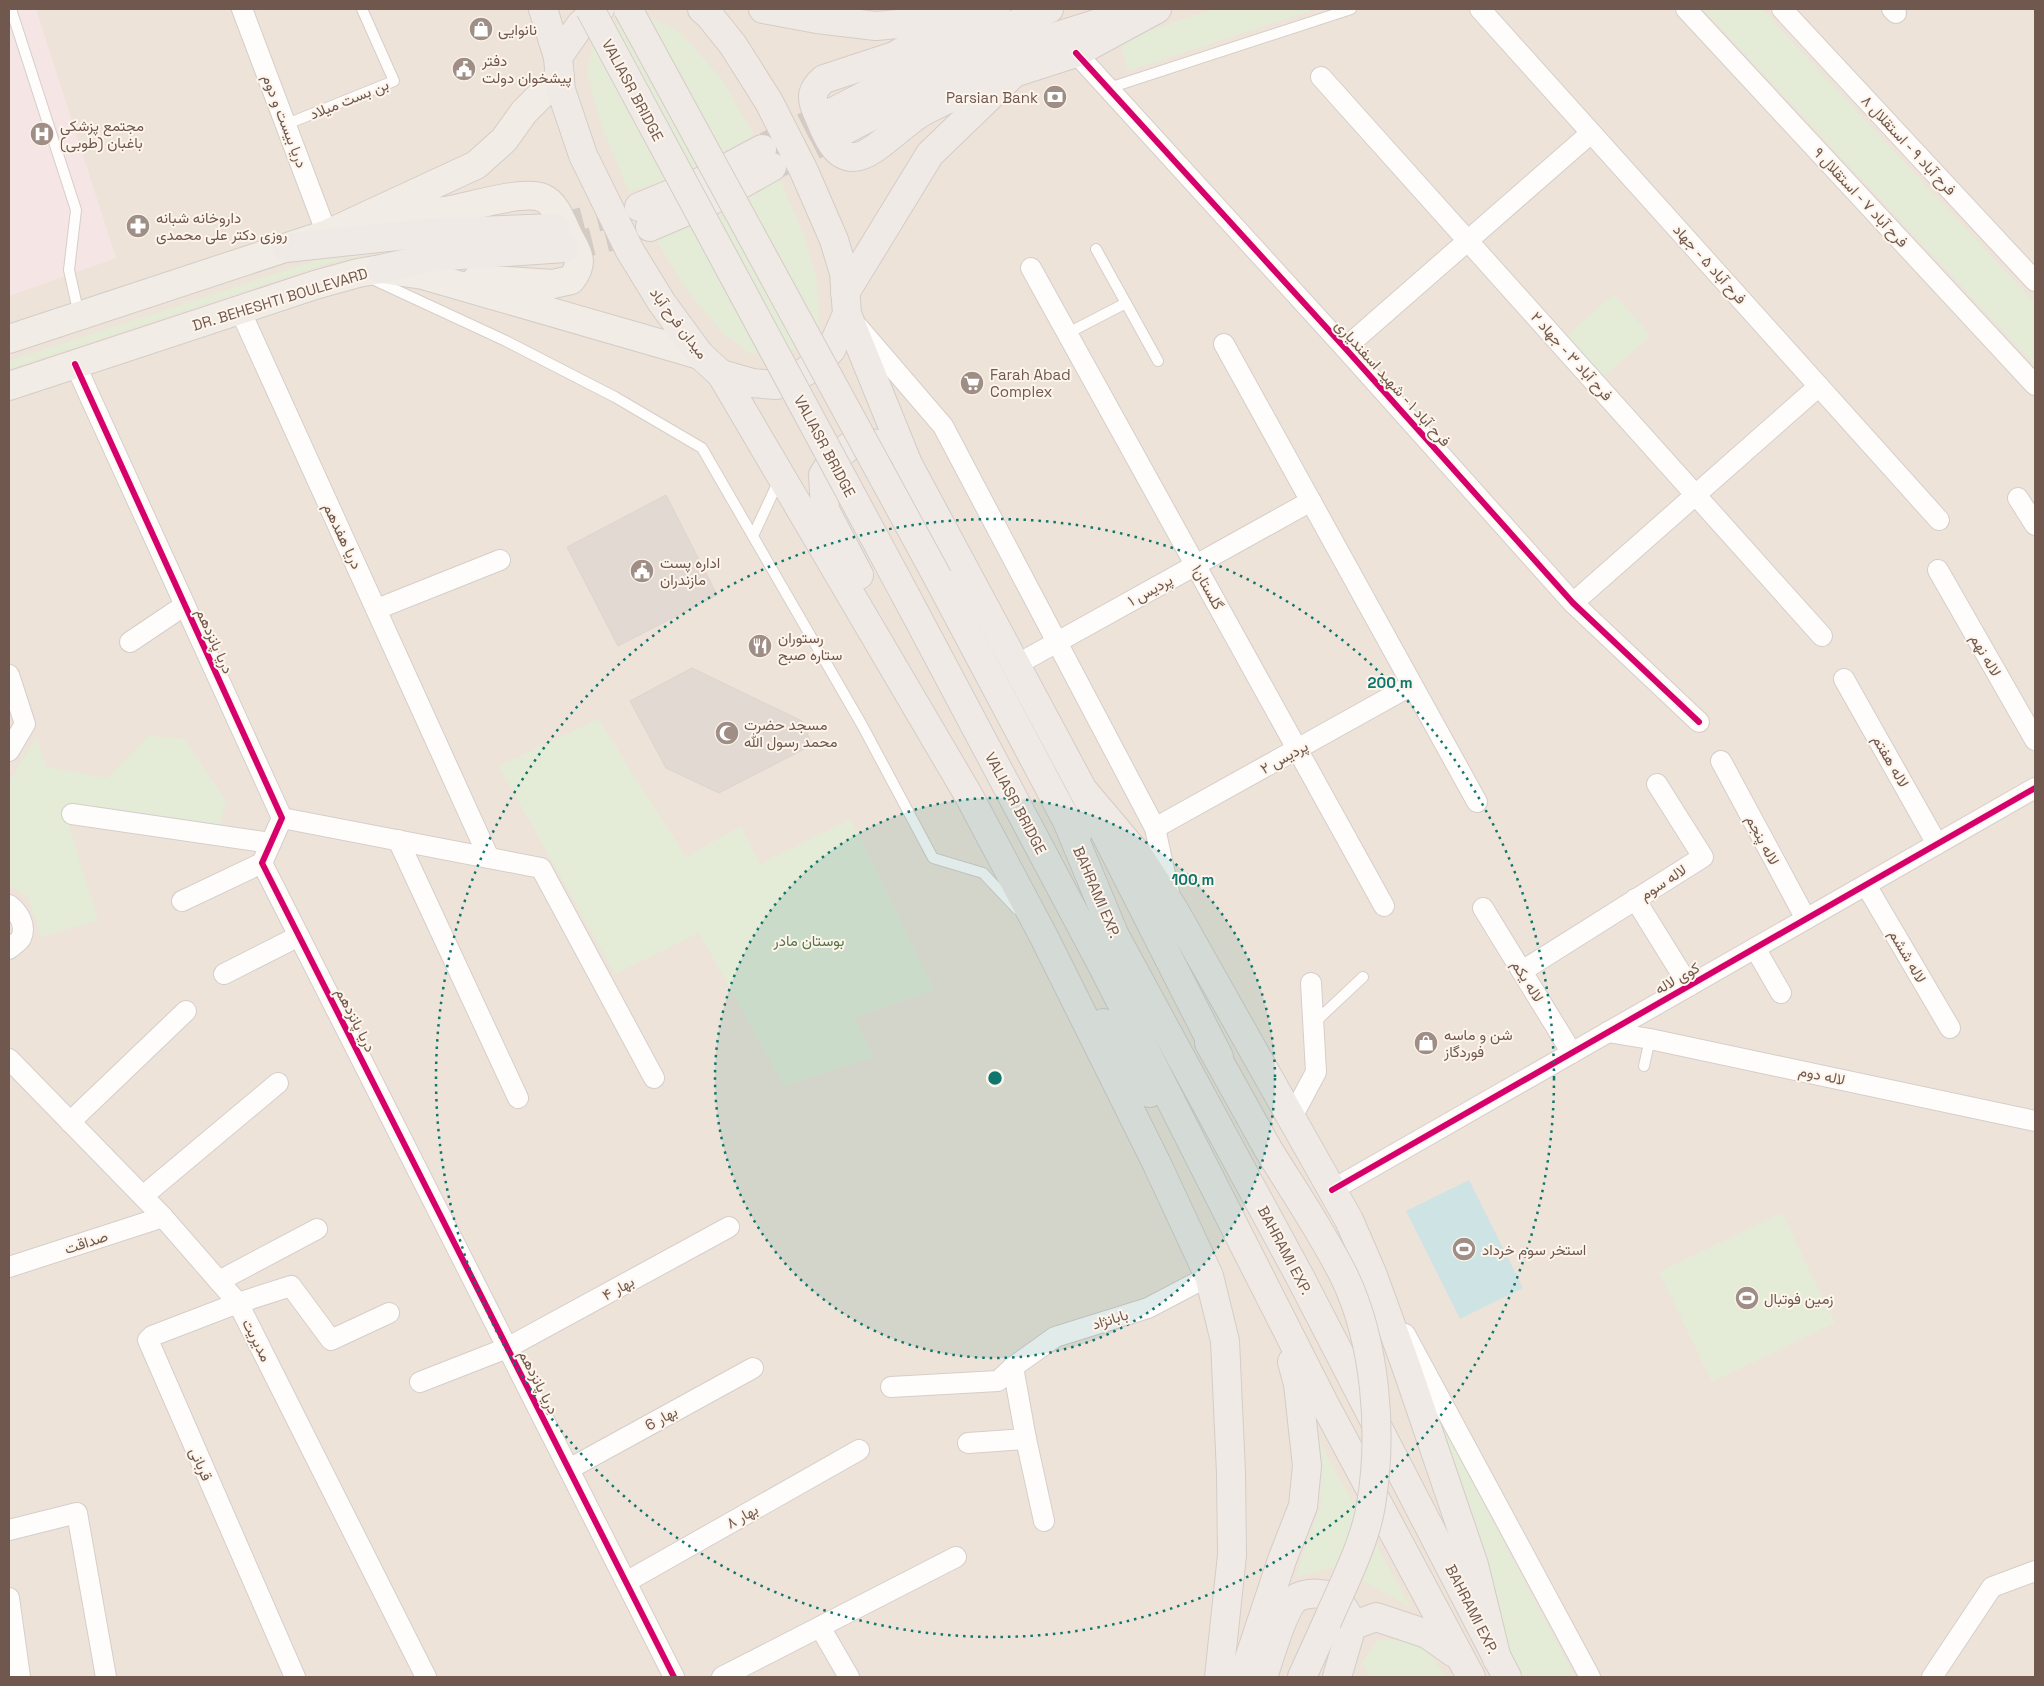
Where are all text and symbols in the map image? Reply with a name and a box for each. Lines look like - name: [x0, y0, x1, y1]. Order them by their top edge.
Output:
- shop icon: نانوایی: [468, 16, 494, 42]
- place label: نانوایی: [498, 20, 537, 40]
- street label: VALIASR BRIDGE: [598, 36, 668, 144]
- place label: دفتر پیشخوان دولت: [481, 51, 572, 88]
- public building icon: دفتر پیشخوان دولت: [451, 56, 477, 82]
- street label: دریا بیست و دوم: [258, 72, 311, 171]
- street label: بن بست میلاد: [307, 75, 392, 124]
- bank icon: Parsian Bank: [1042, 84, 1068, 110]
- place label: Parsian Bank: [946, 88, 1038, 107]
- street label: فرح آباد ۹ - استقلال ۸: [1856, 91, 1960, 201]
- place label: مجتمع پزشکی باغبان (طوبی): [60, 116, 144, 153]
- hospital icon: مجتمع پزشکی باغبان (طوبی): [29, 121, 55, 147]
- street label: فرح آباد ۷ - استقلال ۹: [1808, 143, 1912, 253]
- place label: داروخانه شبانه روزی دکتر علی محمدی: [156, 208, 287, 245]
- pharmacy icon: داروخانه شبانه روزی دکتر علی محمدی: [125, 213, 151, 239]
- street label: فرح آباد ۵ - جهاد: [1668, 220, 1751, 309]
- street label: DR. BEHESHTI BOULEVARD: [190, 263, 370, 335]
- street label: میدان فرح آباد: [644, 284, 712, 364]
- street label: فرح آباد ۳ - جهاد ۲: [1526, 308, 1617, 406]
- street label: فرح آباد ۱ - شهید اسفندیاری: [1330, 316, 1455, 452]
- place label: Farah Abad Complex: [990, 365, 1071, 401]
- supermarket icon: Farah Abad Complex: [959, 370, 985, 396]
- street label: VALIASR BRIDGE: [790, 392, 860, 500]
- street label: دریا هفدهم: [319, 500, 367, 572]
- place label: اداره پست مازندران: [660, 553, 720, 589]
- public building icon: اداره پست مازندران: [629, 558, 655, 584]
- street label: گلستان۱: [1188, 561, 1228, 613]
- street label: پردیس ۱: [1124, 570, 1176, 611]
- street label: دریا پانزدهم: [191, 605, 238, 677]
- place label: رستوران ستاره صبح: [778, 628, 843, 666]
- street label: لاله نهم: [1965, 630, 2006, 680]
- restaurant icon: رستوران ستاره صبح: [747, 633, 773, 659]
- text: 200 m: [1368, 673, 1412, 692]
- place label: مسجد حضرت محمد رسول الله: [744, 715, 837, 751]
- mosque icon: مسجد حضرت محمد رسول الله: [714, 720, 740, 746]
- street label: لاله هفتم: [1868, 731, 1914, 791]
- street label: پردیس ۲: [1257, 736, 1312, 779]
- street label: VALIASR BRIDGE: [981, 749, 1051, 857]
- street label: لاله پنجم: [1741, 812, 1784, 869]
- street label: BAHRAMI EXP.: [1069, 843, 1125, 941]
- street label: لاله سوم: [1636, 860, 1690, 905]
- text: 100 m: [1172, 870, 1214, 889]
- street label: لاله ششم: [1884, 926, 1931, 987]
- park label: بوستان مادر: [773, 931, 844, 950]
- street label: لاله یکم: [1507, 956, 1548, 1006]
- street label: کوی لاله: [1651, 958, 1703, 999]
- street label: دریا پانزدهم: [331, 985, 380, 1056]
- place label: شن و ماسه فوردگاز: [1443, 1025, 1513, 1061]
- shop icon: شن و ماسه فوردگاز: [1413, 1030, 1439, 1056]
- street label: لاله دوم: [1797, 1061, 1847, 1090]
- centre of rings: [986, 1069, 1004, 1087]
- street label: BAHRAMI EXP.: [1254, 1202, 1316, 1298]
- street label: صداقت: [62, 1226, 110, 1258]
- sports icon: استخر سوم خرداد: [1451, 1236, 1477, 1262]
- place label: استخر سوم خرداد: [1482, 1240, 1586, 1260]
- street label: بهار ۴: [599, 1272, 637, 1304]
- sports icon: زمین فوتبال: [1734, 1285, 1760, 1311]
- place label: زمین فوتبال: [1764, 1289, 1833, 1309]
- street label: بابانژاد: [1090, 1305, 1130, 1333]
- street label: مدیریت: [238, 1315, 276, 1365]
- street label: دریا پانزدهم: [514, 1347, 563, 1418]
- street label: بهار 6: [642, 1401, 680, 1435]
- street label: قربانی: [184, 1444, 217, 1484]
- street label: بهار ۸: [723, 1500, 761, 1532]
- street label: BAHRAMI EXP.: [1441, 1561, 1503, 1657]

